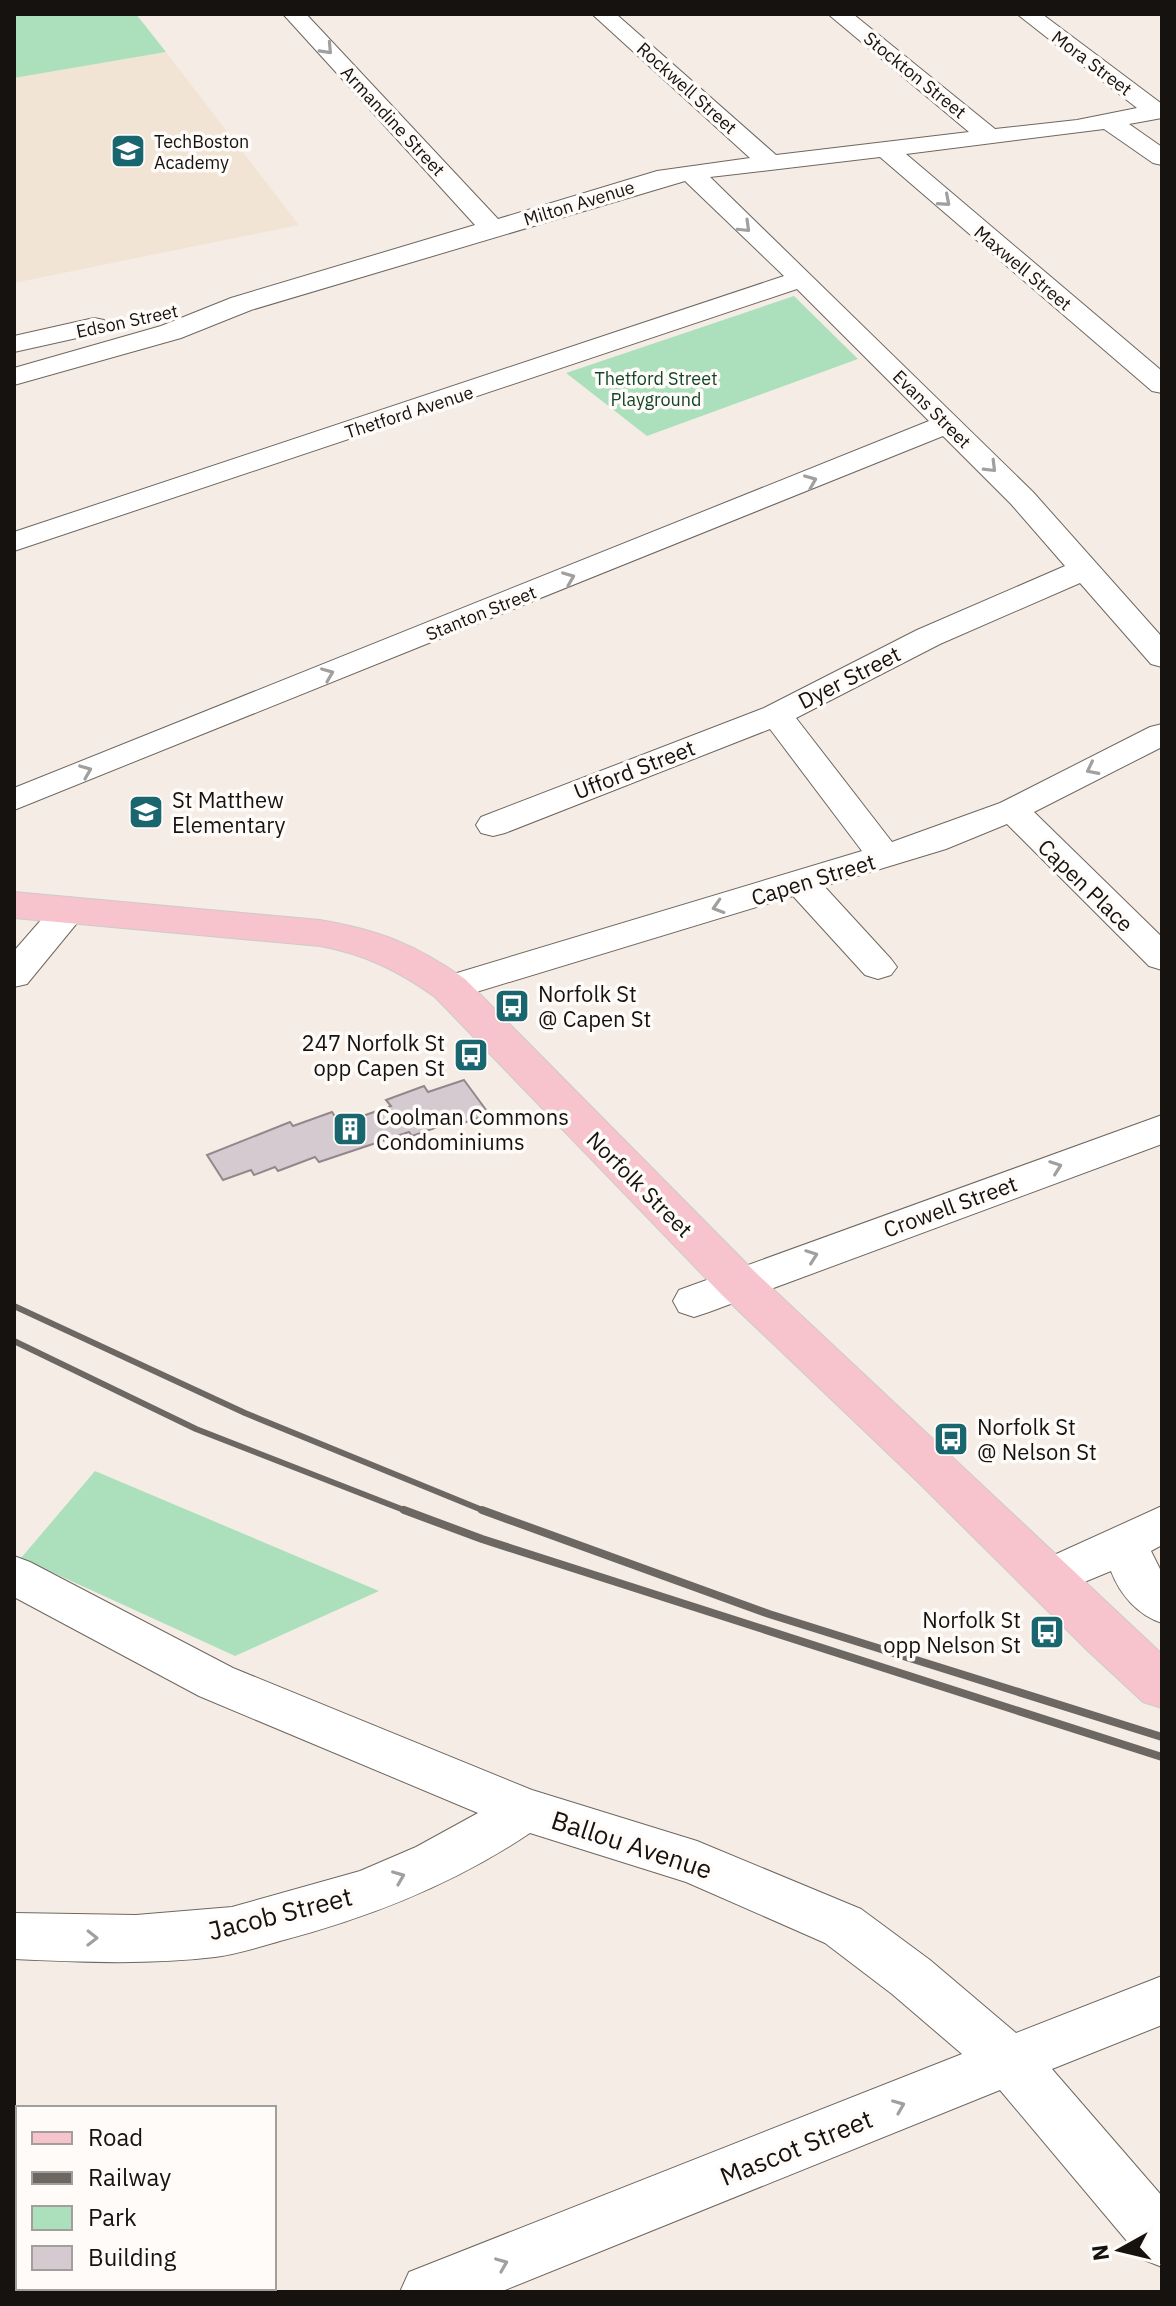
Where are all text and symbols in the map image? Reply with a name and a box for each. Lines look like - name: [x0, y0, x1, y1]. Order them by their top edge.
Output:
- street label: Mora Street: [1047, 25, 1137, 101]
- street label: Stockton Street: [859, 27, 971, 123]
- street label: Rockwell Street: [632, 37, 742, 139]
- one-way arrow: [318, 40, 332, 54]
- street label: Armandine Street: [336, 61, 450, 181]
- place label: TechBoston Academy: [154, 130, 249, 174]
- school or university icon: TechBoston Academy: [109, 132, 147, 170]
- street label: Milton Avenue: [521, 175, 637, 231]
- one-way arrow: [935, 191, 950, 206]
- one-way arrow: [736, 218, 750, 232]
- street label: Maxwell Street: [970, 221, 1076, 315]
- street label: Edson Street: [74, 299, 180, 343]
- street label: Evans Street: [888, 365, 976, 453]
- park label: Thetford Street Playground: [595, 367, 717, 411]
- street label: Thetford Avenue: [342, 380, 476, 444]
- one-way arrow: [982, 458, 996, 472]
- one-way arrow: [803, 474, 817, 491]
- one-way arrow: [561, 571, 575, 588]
- street label: Stanton Street: [423, 580, 539, 646]
- street label: Dyer Street: [793, 639, 905, 715]
- one-way arrow: [320, 667, 334, 684]
- street label: Ufford Street: [569, 733, 699, 805]
- one-way arrow: [1086, 759, 1101, 774]
- one-way arrow: [78, 764, 92, 780]
- place label: St Matthew Elementary: [172, 785, 285, 839]
- school or university icon: St Matthew Elementary: [127, 793, 165, 831]
- street label: Capen Place: [1032, 832, 1140, 938]
- street label: Capen Street: [747, 846, 879, 912]
- one-way arrow: [712, 898, 726, 914]
- place label: Norfolk St @ Capen St: [538, 979, 651, 1033]
- bus stop icon: Norfolk St @ Capen St: [493, 987, 531, 1025]
- place label: 247 Norfolk St opp Capen St: [302, 1028, 445, 1082]
- bus stop icon: 247 Norfolk St opp Capen St: [452, 1036, 490, 1074]
- place label: Coolman Commons Condominiums: [376, 1102, 569, 1156]
- building icon: Coolman Commons Condominiums: [331, 1110, 369, 1148]
- street label: Norfolk Street: [581, 1125, 699, 1243]
- one-way arrow: [1048, 1161, 1062, 1177]
- street label: Crowell Street: [879, 1168, 1021, 1244]
- one-way arrow: [804, 1249, 818, 1266]
- place label: Norfolk St @ Nelson St: [977, 1412, 1097, 1466]
- bus stop icon: Norfolk St @ Nelson St: [932, 1420, 970, 1458]
- place label: Norfolk St opp Nelson St: [883, 1605, 1021, 1659]
- bus stop icon: Norfolk St opp Nelson St: [1028, 1613, 1066, 1651]
- street label: Ballou Avenue: [547, 1802, 717, 1886]
- one-way arrow: [391, 1871, 405, 1887]
- street label: Jacob Street: [204, 1879, 356, 1947]
- one-way arrow: [86, 1929, 99, 1947]
- one-way arrow: [891, 2099, 905, 2116]
- street label: Mascot Street: [715, 2101, 877, 2193]
- legend: [16, 2106, 276, 2290]
- text: Road: [88, 2121, 143, 2153]
- text: Railway: [88, 2161, 171, 2193]
- text: Park: [88, 2201, 137, 2233]
- north arrow: [1080, 2210, 1160, 2290]
- text: Building: [88, 2241, 176, 2273]
- text: N: [1084, 2243, 1115, 2263]
- one-way arrow: [494, 2257, 508, 2274]

